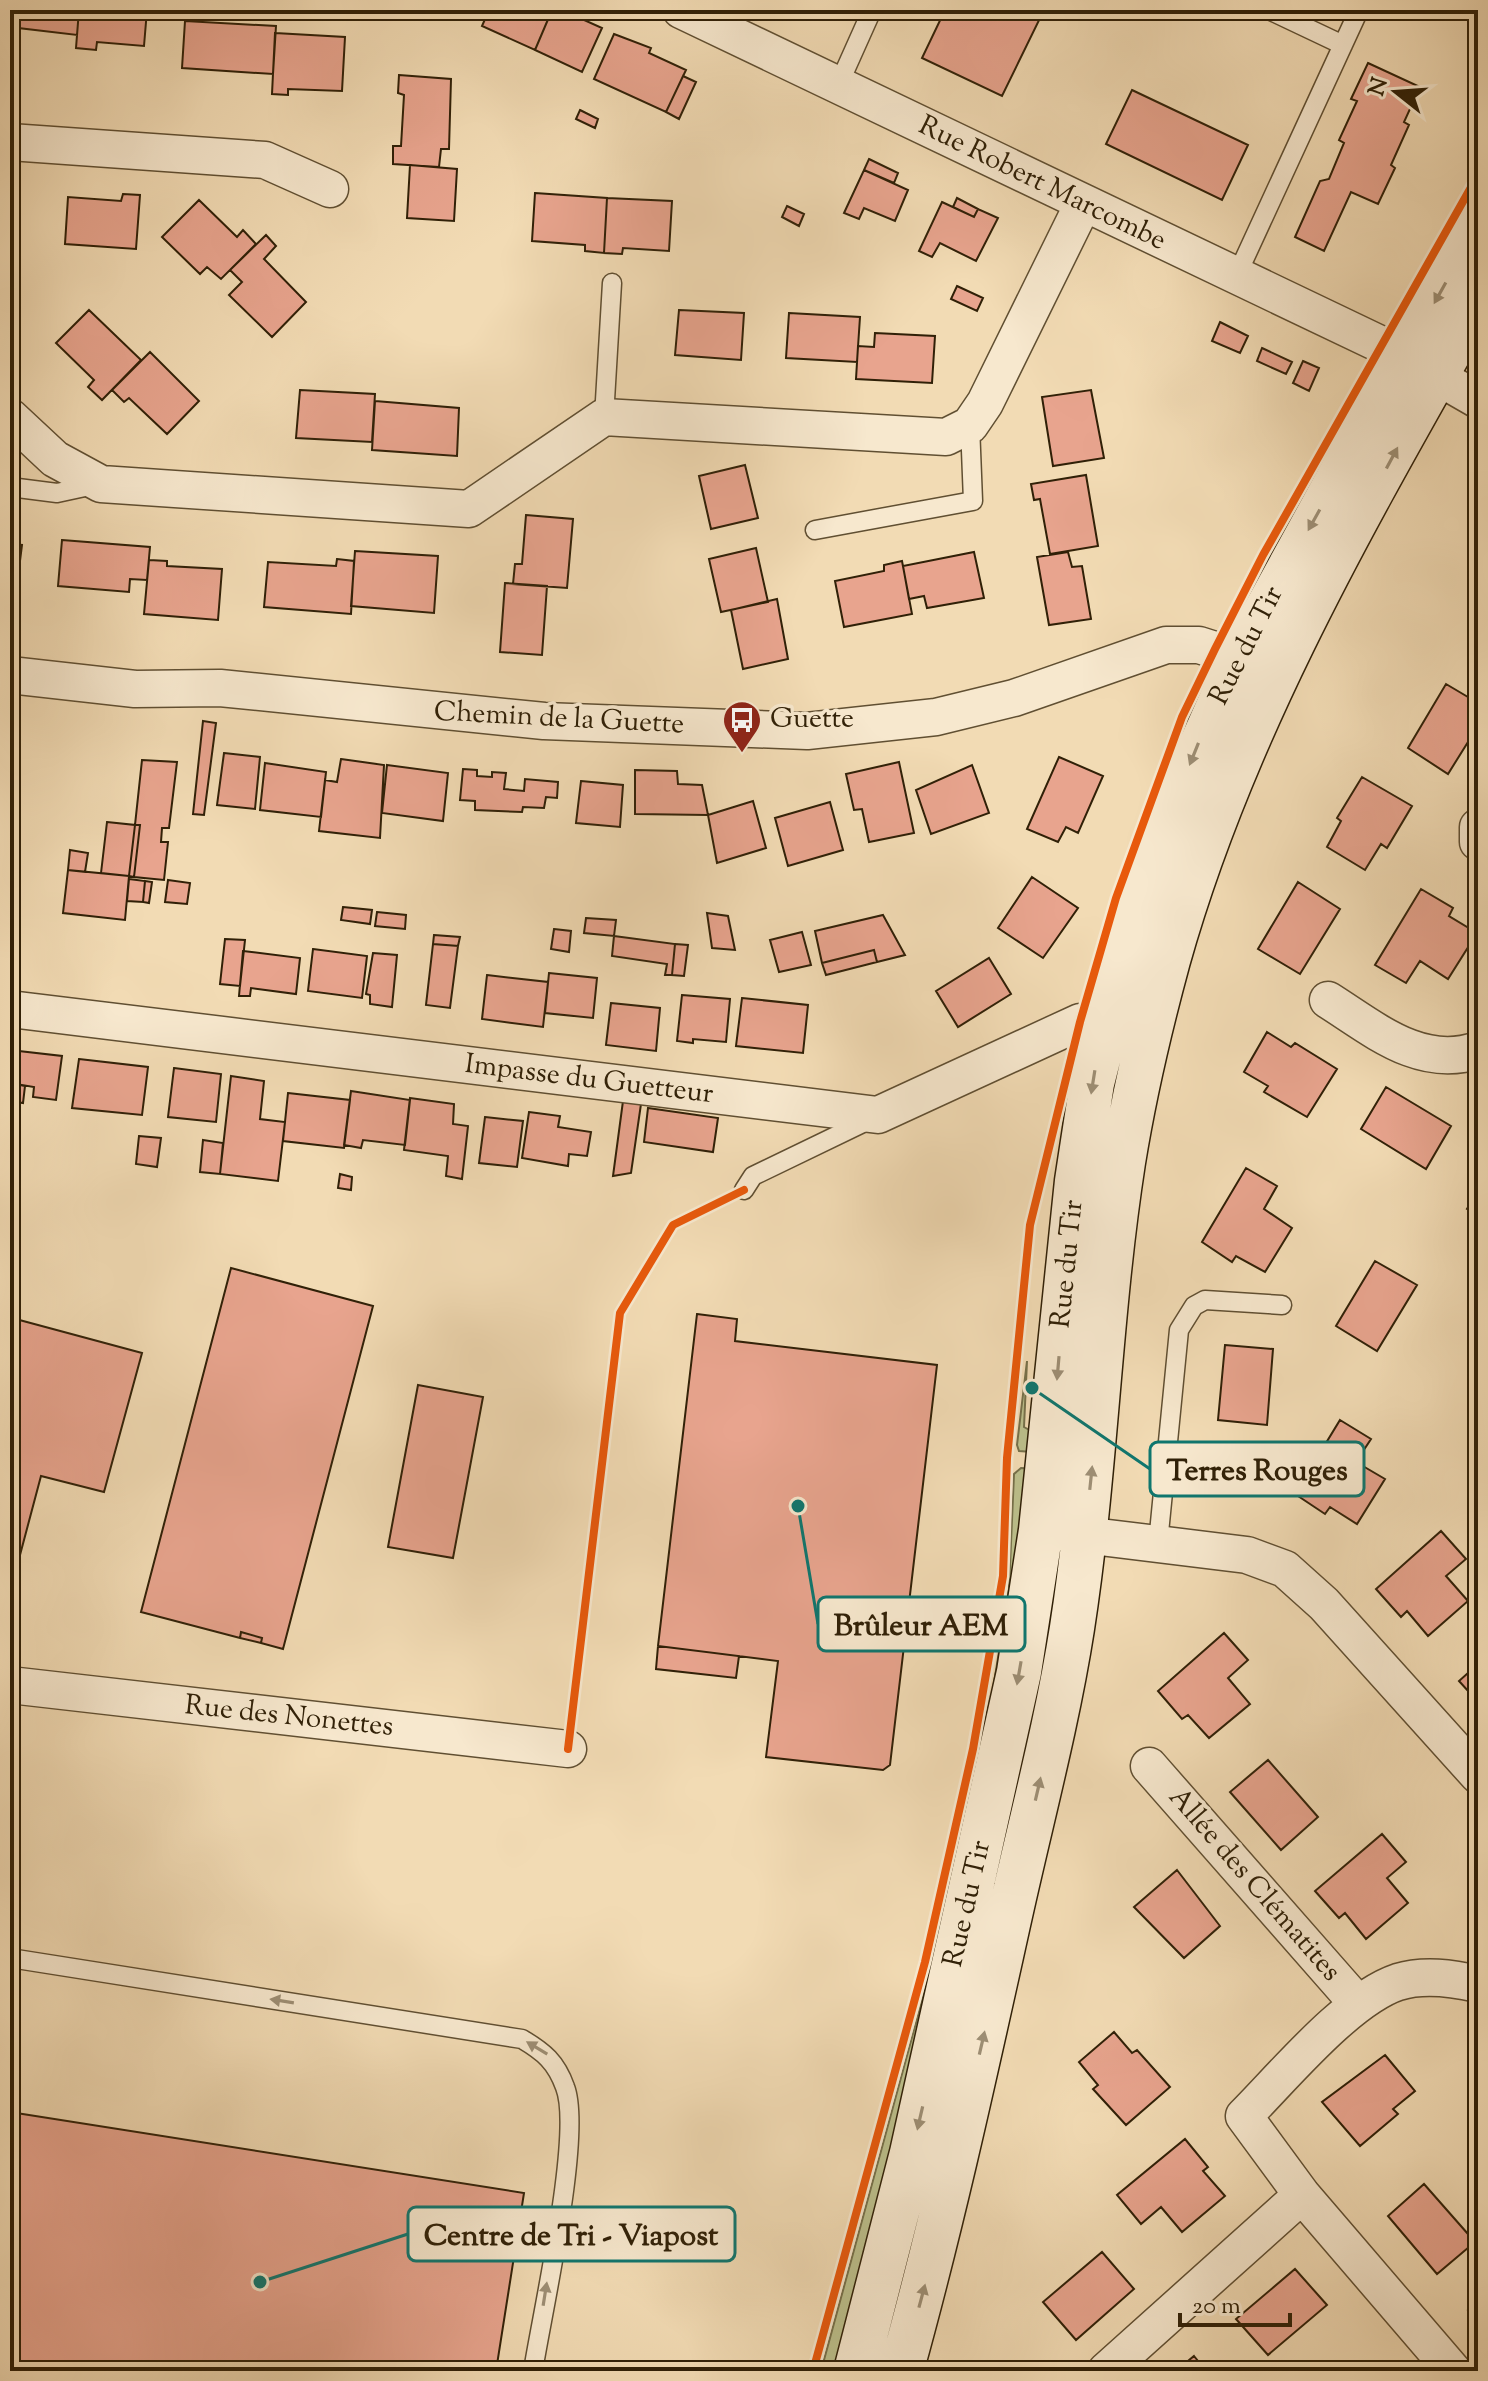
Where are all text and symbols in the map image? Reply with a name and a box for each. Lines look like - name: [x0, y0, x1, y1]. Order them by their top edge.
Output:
- north arrow: [1356, 52, 1436, 132]
- text: N: [1362, 74, 1398, 100]
- street label: Rue Robert Marcombe: [911, 107, 1173, 261]
- one-way arrow: [1434, 281, 1447, 304]
- one-way arrow: [1385, 447, 1398, 470]
- one-way arrow: [1307, 509, 1321, 531]
- street label: Rue du Tir: [1200, 579, 1294, 712]
- street label: Chemin de la Guette: [433, 692, 685, 746]
- bus stop icon: Guette: [721, 699, 763, 754]
- place label: Guette: [770, 700, 854, 740]
- one-way arrow: [1188, 742, 1201, 766]
- street label: Impasse du Guetteur: [463, 1045, 716, 1115]
- one-way arrow: [1086, 1070, 1098, 1095]
- street label: Rue du Tir: [1041, 1197, 1095, 1330]
- one-way arrow: [1051, 1356, 1064, 1381]
- callout: Terres Rouges: [1150, 1442, 1364, 1496]
- text: Terres Rouges: [1166, 1451, 1348, 1494]
- one-way arrow: [1084, 1465, 1097, 1490]
- callout: Brûleur AEM: [818, 1597, 1025, 1651]
- text: Brûleur AEM: [834, 1606, 1009, 1649]
- one-way arrow: [1012, 1661, 1024, 1686]
- street label: Rue des Nonettes: [183, 1686, 395, 1748]
- one-way arrow: [1032, 1776, 1045, 1801]
- street label: Allée des Clématites: [1158, 1779, 1350, 1991]
- street label: Rue du Tir: [934, 1836, 1002, 1971]
- one-way arrow: [269, 1994, 294, 2007]
- one-way arrow: [976, 2030, 989, 2055]
- one-way arrow: [526, 2041, 548, 2055]
- one-way arrow: [913, 2106, 926, 2131]
- callout: Centre de Tri - Viapost: [408, 2207, 735, 2261]
- text: Centre de Tri - Viapost: [424, 2216, 719, 2259]
- scale bar: [1180, 2277, 1290, 2327]
- one-way arrow: [539, 2281, 552, 2306]
- one-way arrow: [916, 2283, 929, 2307]
- text: 20 m: [1192, 2290, 1241, 2324]

